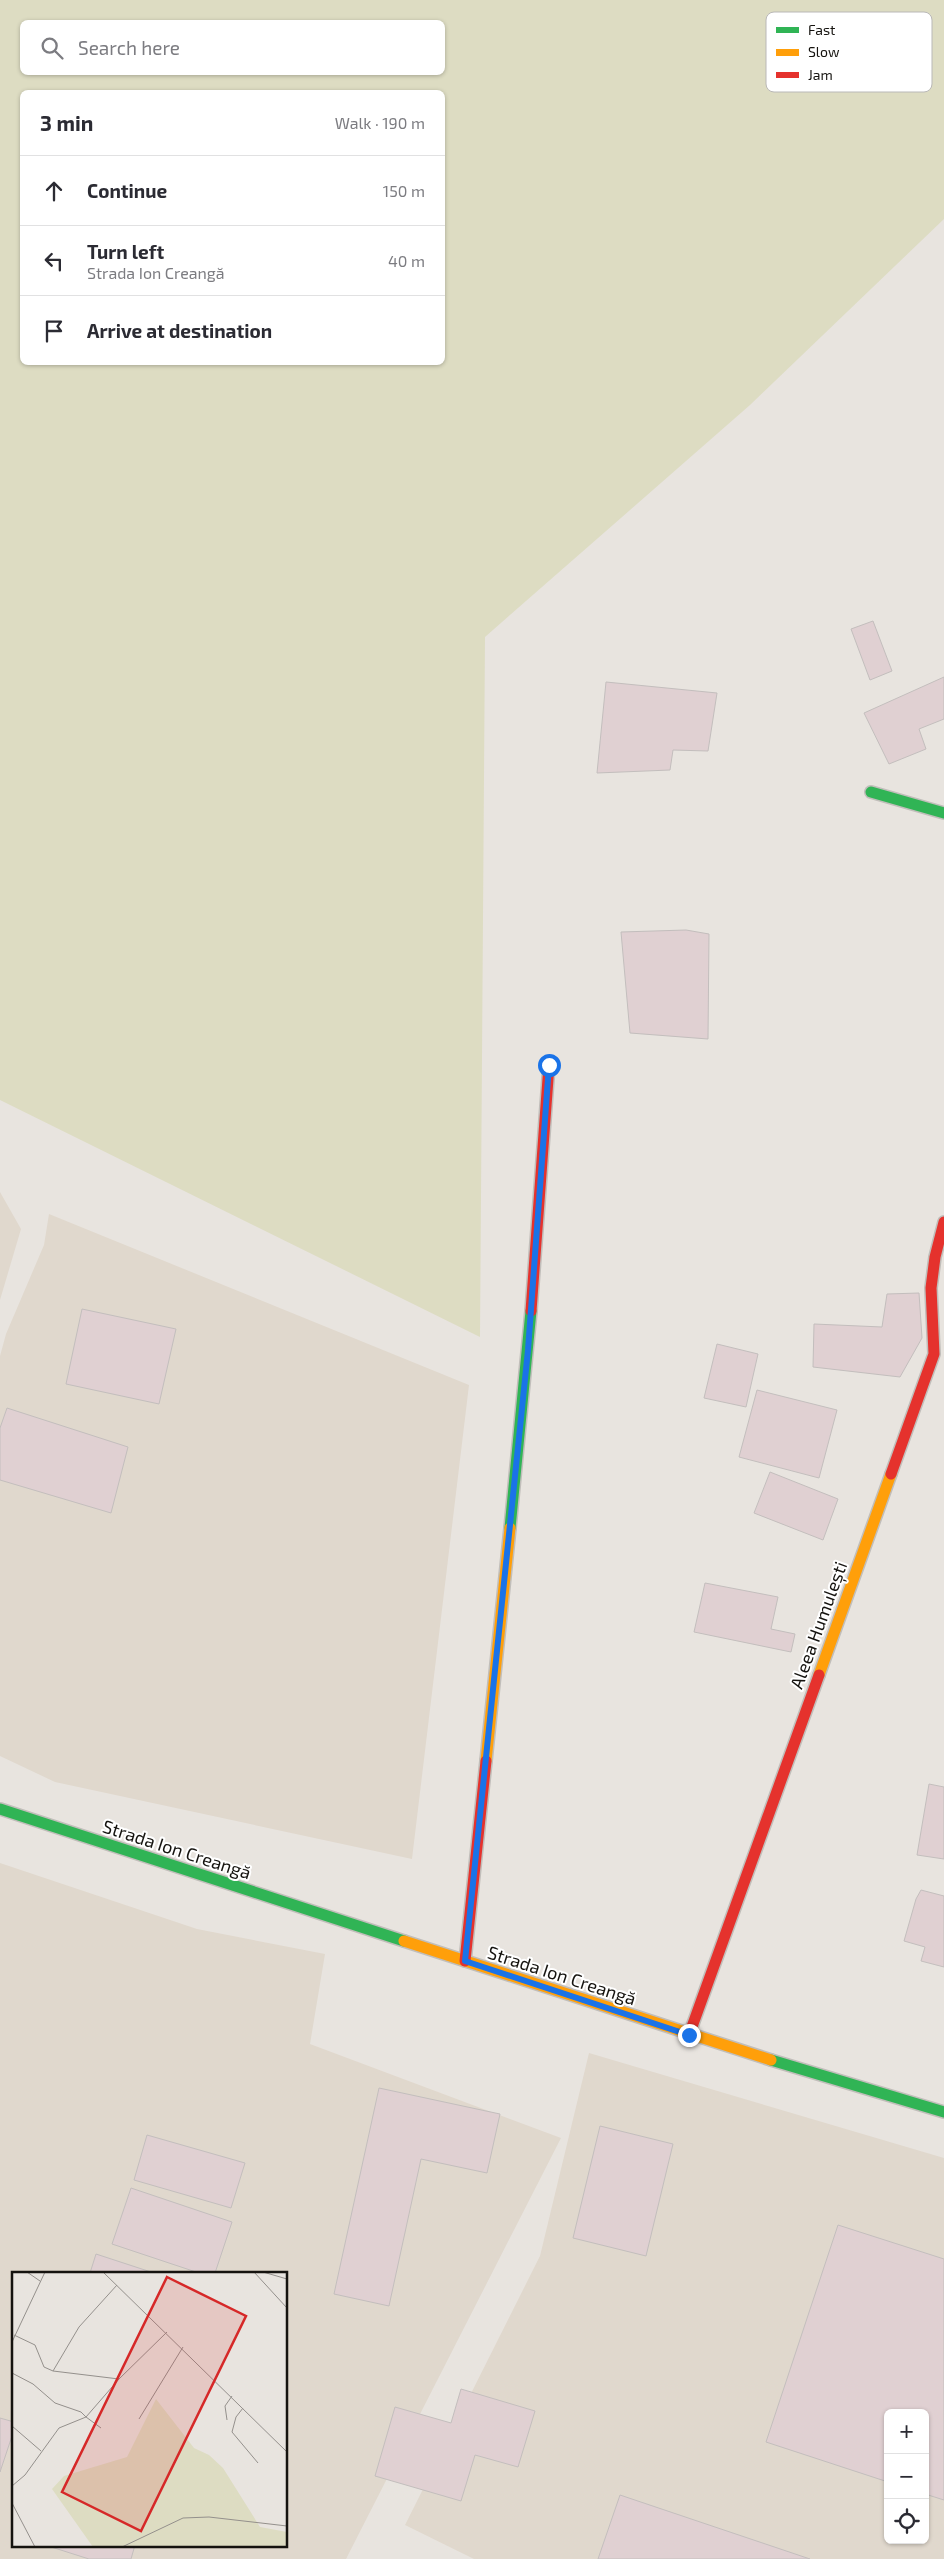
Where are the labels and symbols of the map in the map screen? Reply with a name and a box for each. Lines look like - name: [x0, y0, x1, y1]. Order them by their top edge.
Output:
- legend: [766, 12, 932, 92]
- text: Fast: [808, 21, 835, 38]
- text: Slow: [808, 43, 840, 60]
- text: Jam: [808, 66, 833, 83]
- route start: [538, 1054, 561, 1077]
- street label: Aleea Humulești: [785, 1558, 852, 1692]
- street label: Strada Ion Creangă: [100, 1815, 254, 1883]
- street label: Strada Ion Creangă: [485, 1941, 639, 2009]
- route end: [678, 2024, 701, 2047]
- inset map: [12, 2272, 288, 2546]

